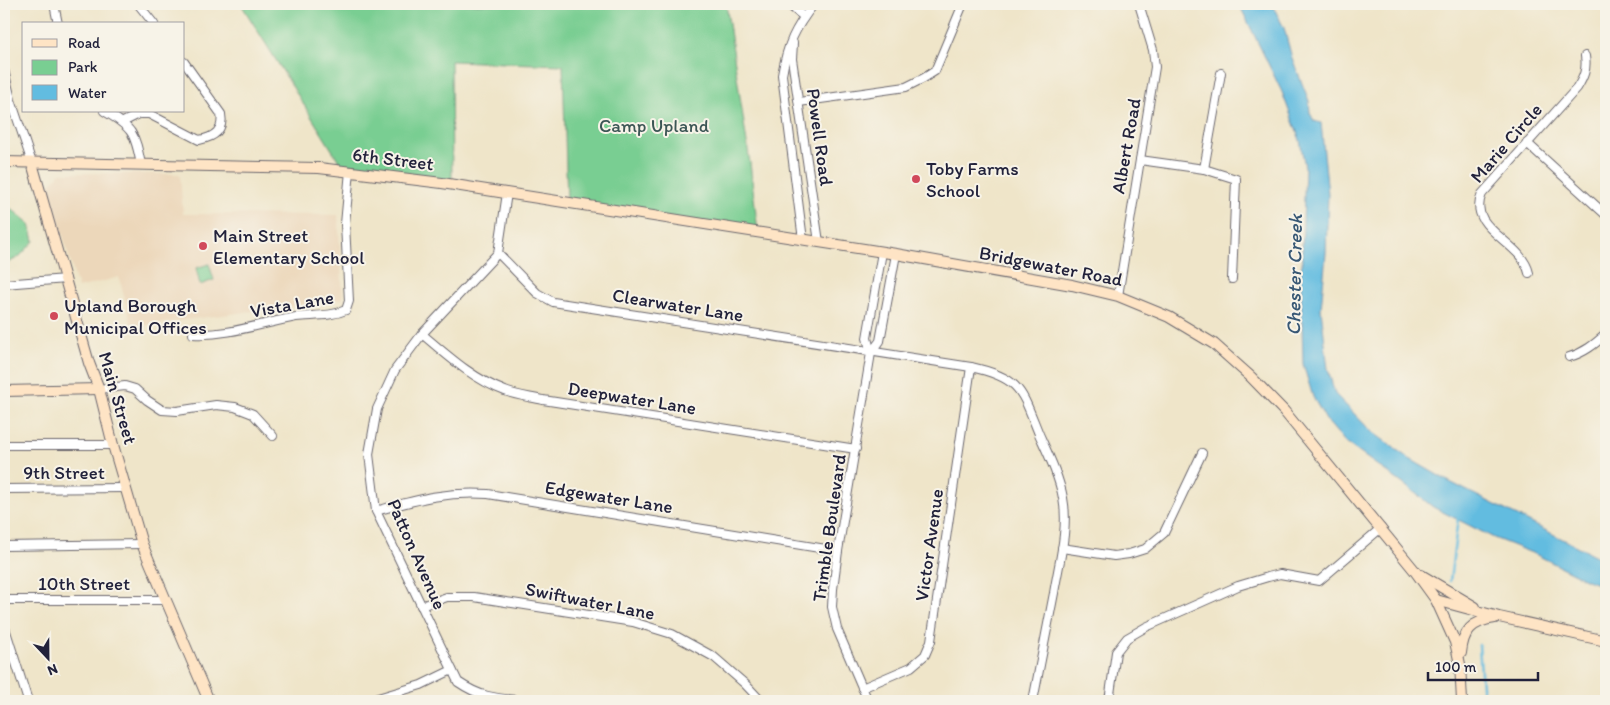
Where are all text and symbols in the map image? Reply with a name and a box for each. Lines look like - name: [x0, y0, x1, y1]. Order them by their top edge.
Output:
- legend: [22, 22, 185, 112]
- text: Road: [68, 34, 101, 52]
- text: Park: [68, 58, 98, 76]
- text: Water: [68, 84, 107, 102]
- street label: Powell Road: [802, 87, 838, 188]
- street label: Albert Road: [1106, 96, 1146, 196]
- street label: Marie Circle: [1465, 98, 1547, 188]
- park label: Camp Upland: [599, 114, 710, 137]
- street label: 6th Street: [351, 143, 435, 175]
- place label: Toby Farms School: [926, 157, 1019, 202]
- marker: Toby Farms School: [910, 173, 922, 185]
- water label: Chester Creek: [1281, 212, 1307, 336]
- place label: Main Street Elementary School: [213, 224, 365, 269]
- marker: Main Street Elementary School: [197, 240, 209, 252]
- street label: Bridgewater Road: [977, 241, 1125, 291]
- street label: Clearwater Lane: [611, 283, 745, 327]
- street label: Vista Lane: [248, 285, 336, 323]
- place label: Upland Borough Municipal Offices: [64, 294, 207, 339]
- marker: Upland Borough Municipal Offices: [48, 310, 60, 322]
- street label: Main Street: [94, 349, 142, 447]
- street label: Deepwater Lane: [566, 376, 698, 420]
- street label: Trimble Boulevard: [807, 453, 851, 603]
- street label: 9th Street: [23, 461, 105, 484]
- street label: Edgewater Lane: [543, 476, 675, 518]
- street label: Victor Avenue: [910, 487, 948, 603]
- street label: Patton Avenue: [382, 495, 452, 613]
- street label: 10th Street: [38, 572, 130, 595]
- street label: Swiftwater Lane: [523, 577, 657, 625]
- north arrow: [22, 632, 72, 682]
- scale bar: [1428, 650, 1538, 682]
- text: 100 m: [1435, 658, 1477, 676]
- text: N: [45, 660, 60, 679]

